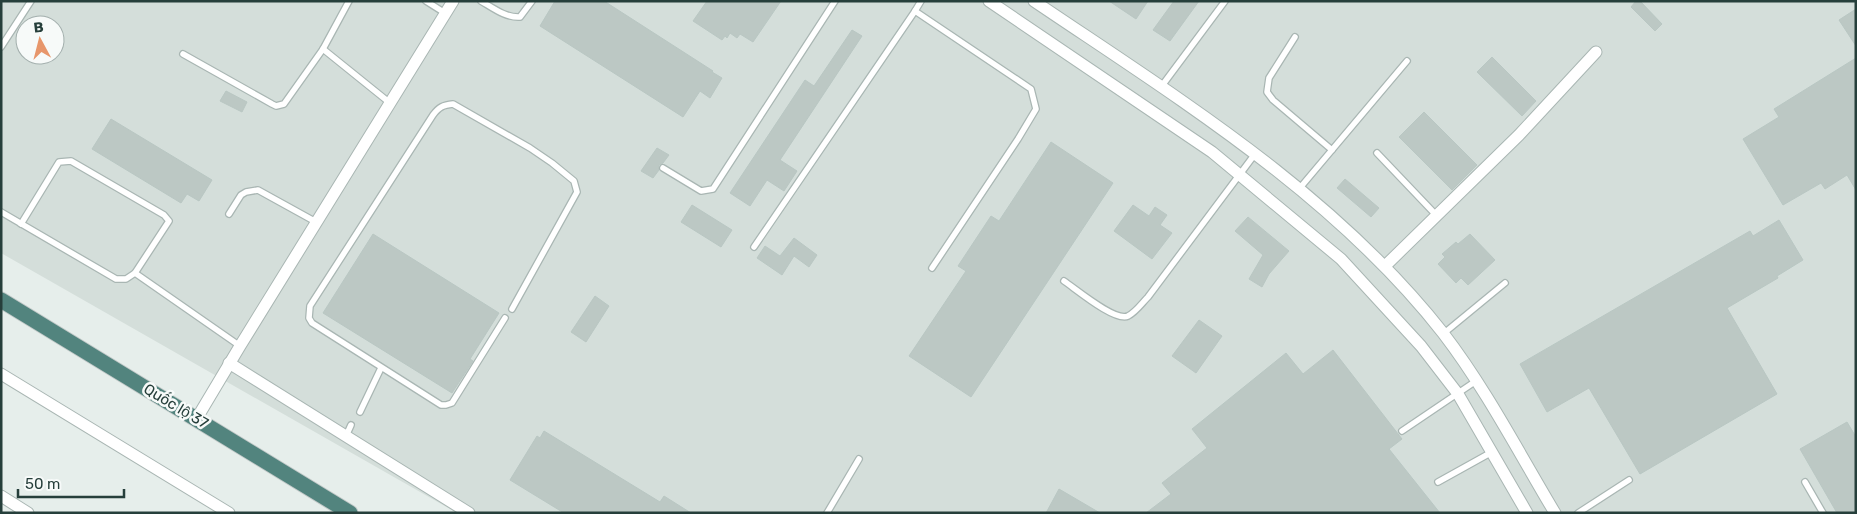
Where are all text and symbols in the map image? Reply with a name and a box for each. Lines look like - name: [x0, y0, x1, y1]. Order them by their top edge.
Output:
- north arrow: [15, 15, 65, 65]
- text: B: [33, 19, 45, 37]
- street label: Quốc lộ 37: [140, 380, 212, 432]
- scale bar: [18, 466, 124, 498]
- text: 50 m: [25, 475, 60, 493]

